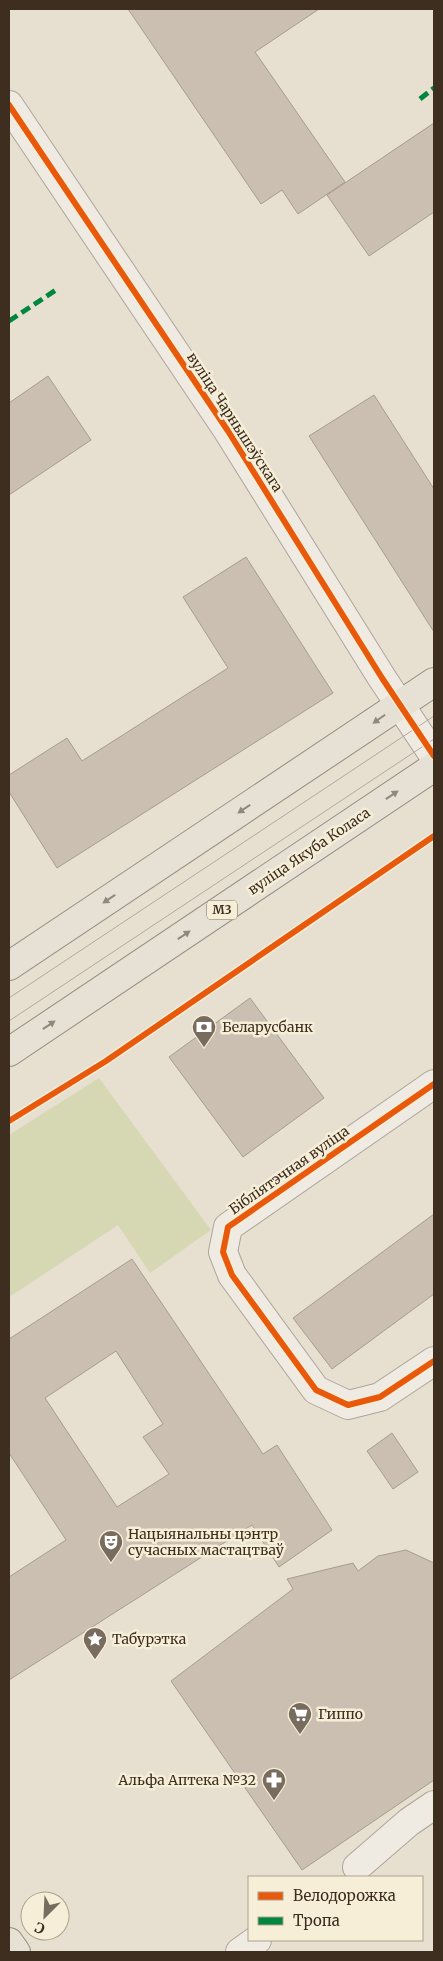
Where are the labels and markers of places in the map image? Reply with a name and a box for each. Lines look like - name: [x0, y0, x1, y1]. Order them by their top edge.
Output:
- bank icon: Беларусбанк: [191, 1014, 217, 1048]
- place label: Беларусбанк: [222, 1018, 313, 1036]
- place label: Нацыянальны цэнтр сучасных мастацтваў: [128, 1525, 285, 1559]
- theatre icon: Нацыянальны цэнтр сучасных мастацтваў: [98, 1529, 124, 1563]
- place icon: Табурэтка: [82, 1626, 108, 1660]
- place label: Табурэтка: [112, 1630, 187, 1648]
- supermarket icon: Гиппо: [287, 1701, 313, 1735]
- place label: Гиппо: [318, 1705, 363, 1723]
- pharmacy icon: Альфа Аптека №32: [261, 1767, 287, 1801]
- place label: Альфа Аптека №32: [117, 1771, 256, 1789]

